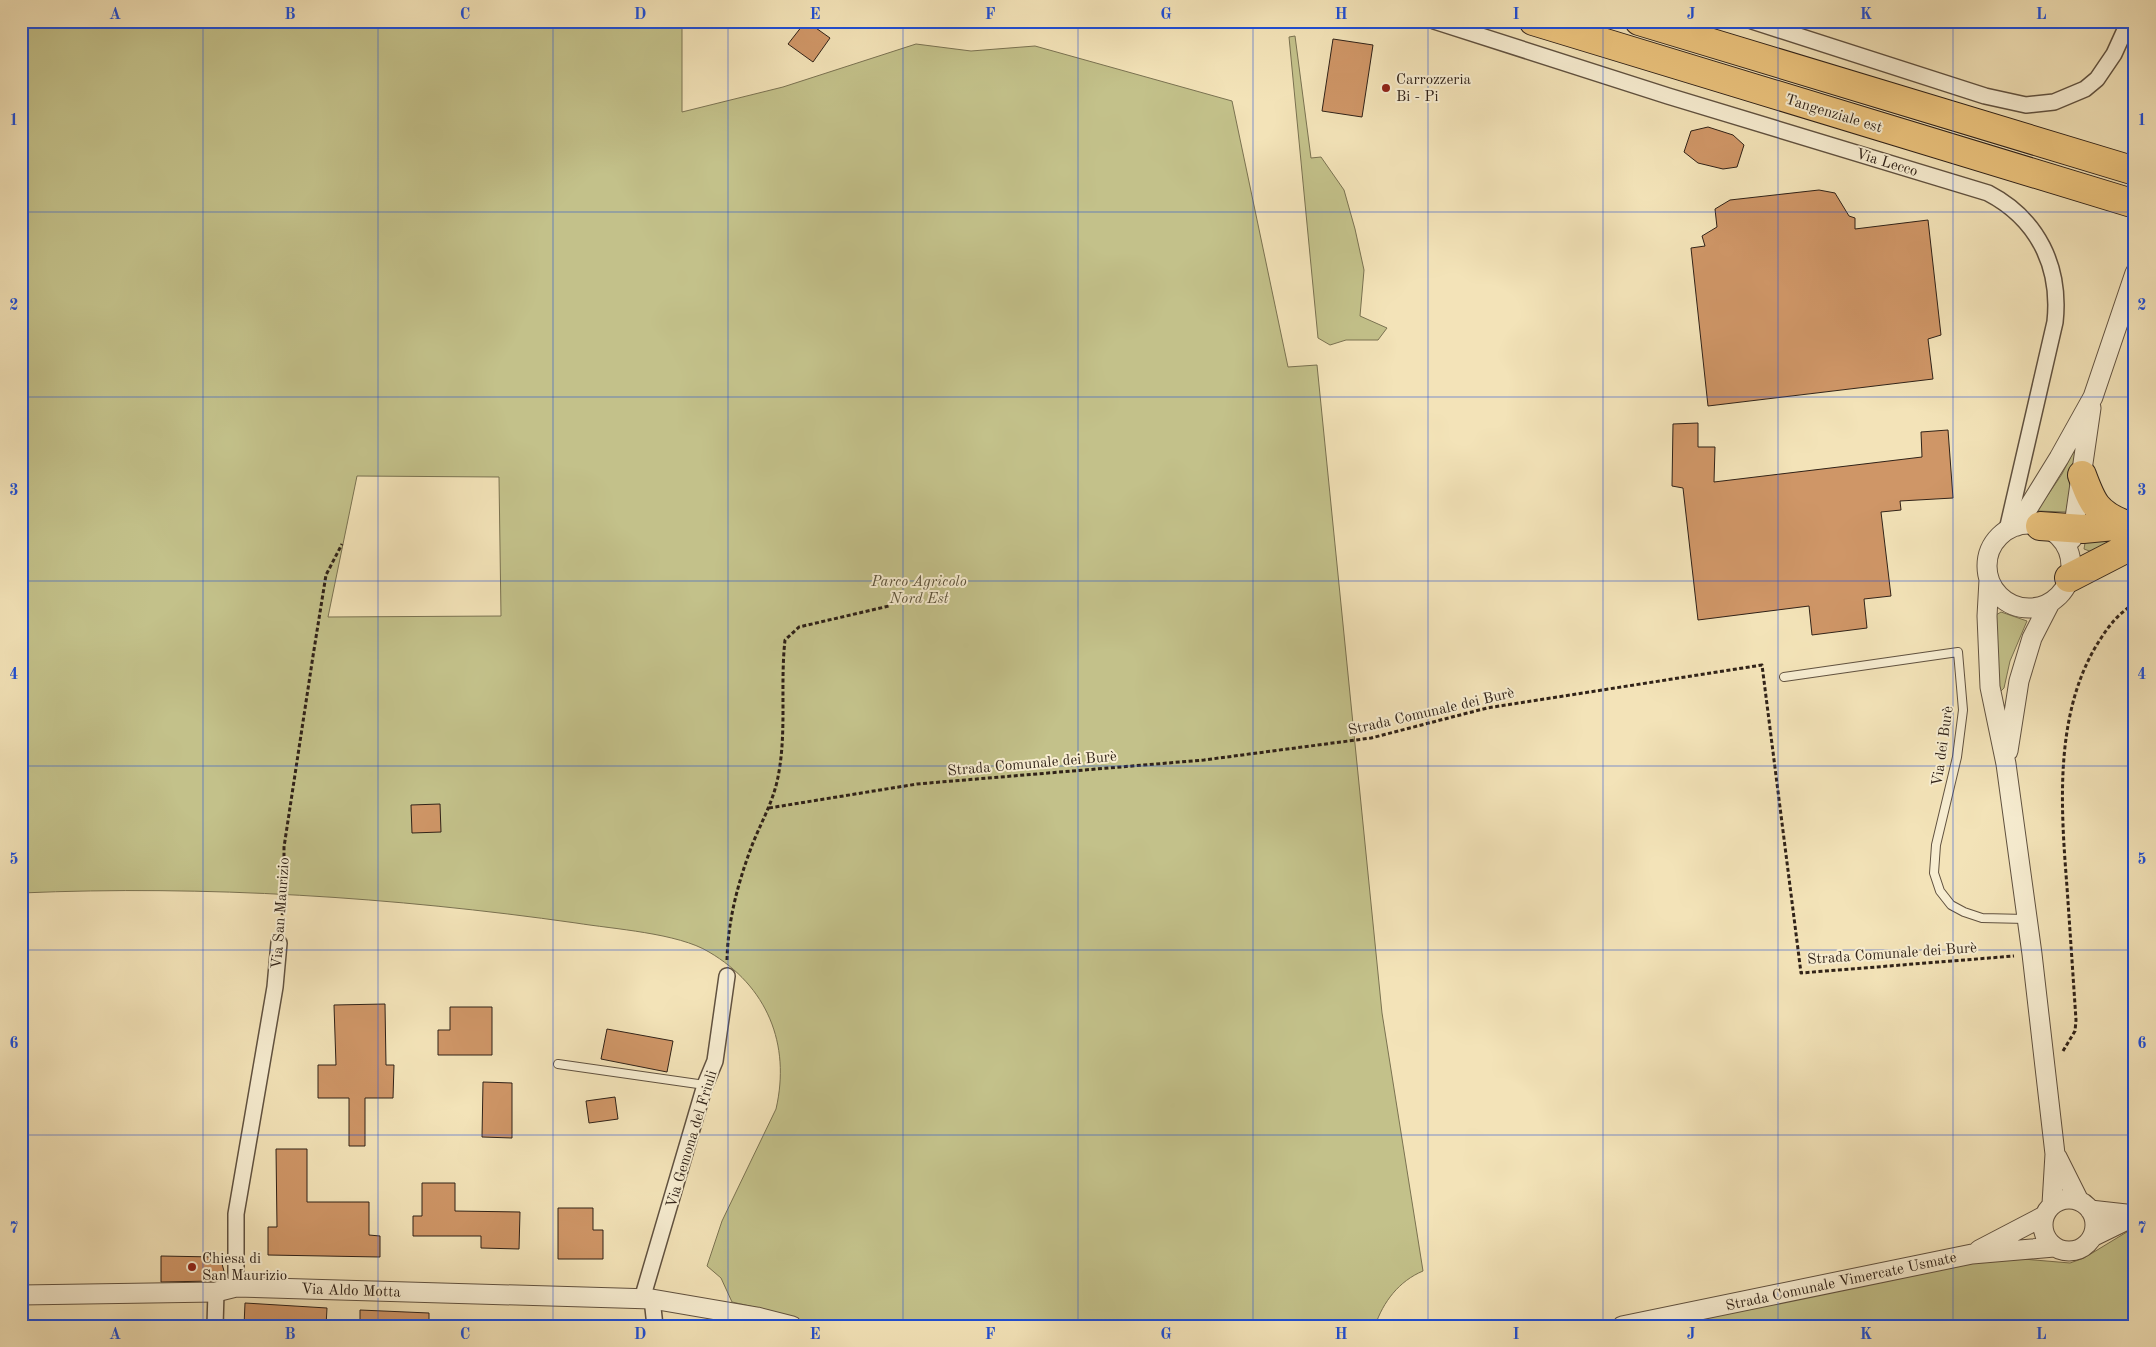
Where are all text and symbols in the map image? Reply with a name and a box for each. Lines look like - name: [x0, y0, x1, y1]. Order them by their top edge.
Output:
- text: A: [109, 7, 121, 23]
- text: B: [284, 7, 296, 23]
- text: C: [460, 7, 470, 23]
- text: D: [634, 7, 646, 23]
- text: E: [809, 7, 821, 23]
- text: F: [985, 7, 996, 23]
- text: G: [1160, 7, 1172, 23]
- text: H: [1334, 7, 1348, 23]
- text: I: [1512, 7, 1520, 23]
- text: J: [1687, 7, 1696, 23]
- text: K: [1860, 7, 1872, 23]
- text: L: [2036, 7, 2047, 23]
- place label: Carrozzeria Bi - Pi: [1396, 73, 1472, 105]
- marker: Carrozzeria Bi - Pi: [1380, 82, 1392, 94]
- street label: Tangenziale est: [1783, 93, 1884, 136]
- text: 1: [9, 113, 19, 129]
- text: 1: [2137, 113, 2147, 129]
- street label: Via Lecco: [1854, 147, 1919, 180]
- text: 2: [9, 298, 19, 314]
- text: 2: [2137, 298, 2147, 314]
- text: 3: [9, 483, 19, 499]
- text: 3: [2137, 483, 2147, 499]
- park label: Parco Agricolo Nord Est: [870, 575, 967, 607]
- text: 4: [9, 667, 19, 683]
- text: 4: [2137, 667, 2147, 683]
- street label: Strada Comunale dei Burè: [1347, 686, 1516, 739]
- street label: Via dei Burè: [1930, 705, 1957, 787]
- street label: Strada Comunale dei Burè: [947, 750, 1118, 779]
- text: 5: [9, 852, 19, 868]
- text: 5: [2137, 852, 2147, 868]
- street label: Via San Maurizio: [270, 857, 293, 969]
- street label: Strada Comunale dei Burè: [1807, 941, 1978, 968]
- text: 6: [9, 1036, 19, 1052]
- text: 6: [2137, 1036, 2147, 1052]
- street label: Via Gemona del Friuli: [664, 1069, 720, 1210]
- text: 7: [9, 1221, 19, 1237]
- text: 7: [2137, 1221, 2147, 1237]
- street label: Strada Comunale Vimercate Usmate: [1725, 1251, 1958, 1314]
- place label: Chiesa di San Maurizio: [202, 1252, 287, 1284]
- marker: Chiesa di San Maurizio: [186, 1261, 198, 1273]
- street label: Via Aldo Motta: [301, 1282, 402, 1301]
- text: A: [109, 1327, 121, 1343]
- text: B: [284, 1327, 296, 1343]
- text: C: [460, 1327, 470, 1343]
- text: D: [634, 1327, 646, 1343]
- text: E: [809, 1327, 821, 1343]
- text: F: [985, 1327, 996, 1343]
- text: G: [1160, 1327, 1172, 1343]
- text: H: [1334, 1327, 1348, 1343]
- text: I: [1512, 1327, 1520, 1343]
- text: J: [1687, 1327, 1696, 1343]
- text: K: [1860, 1327, 1872, 1343]
- text: L: [2036, 1327, 2047, 1343]

